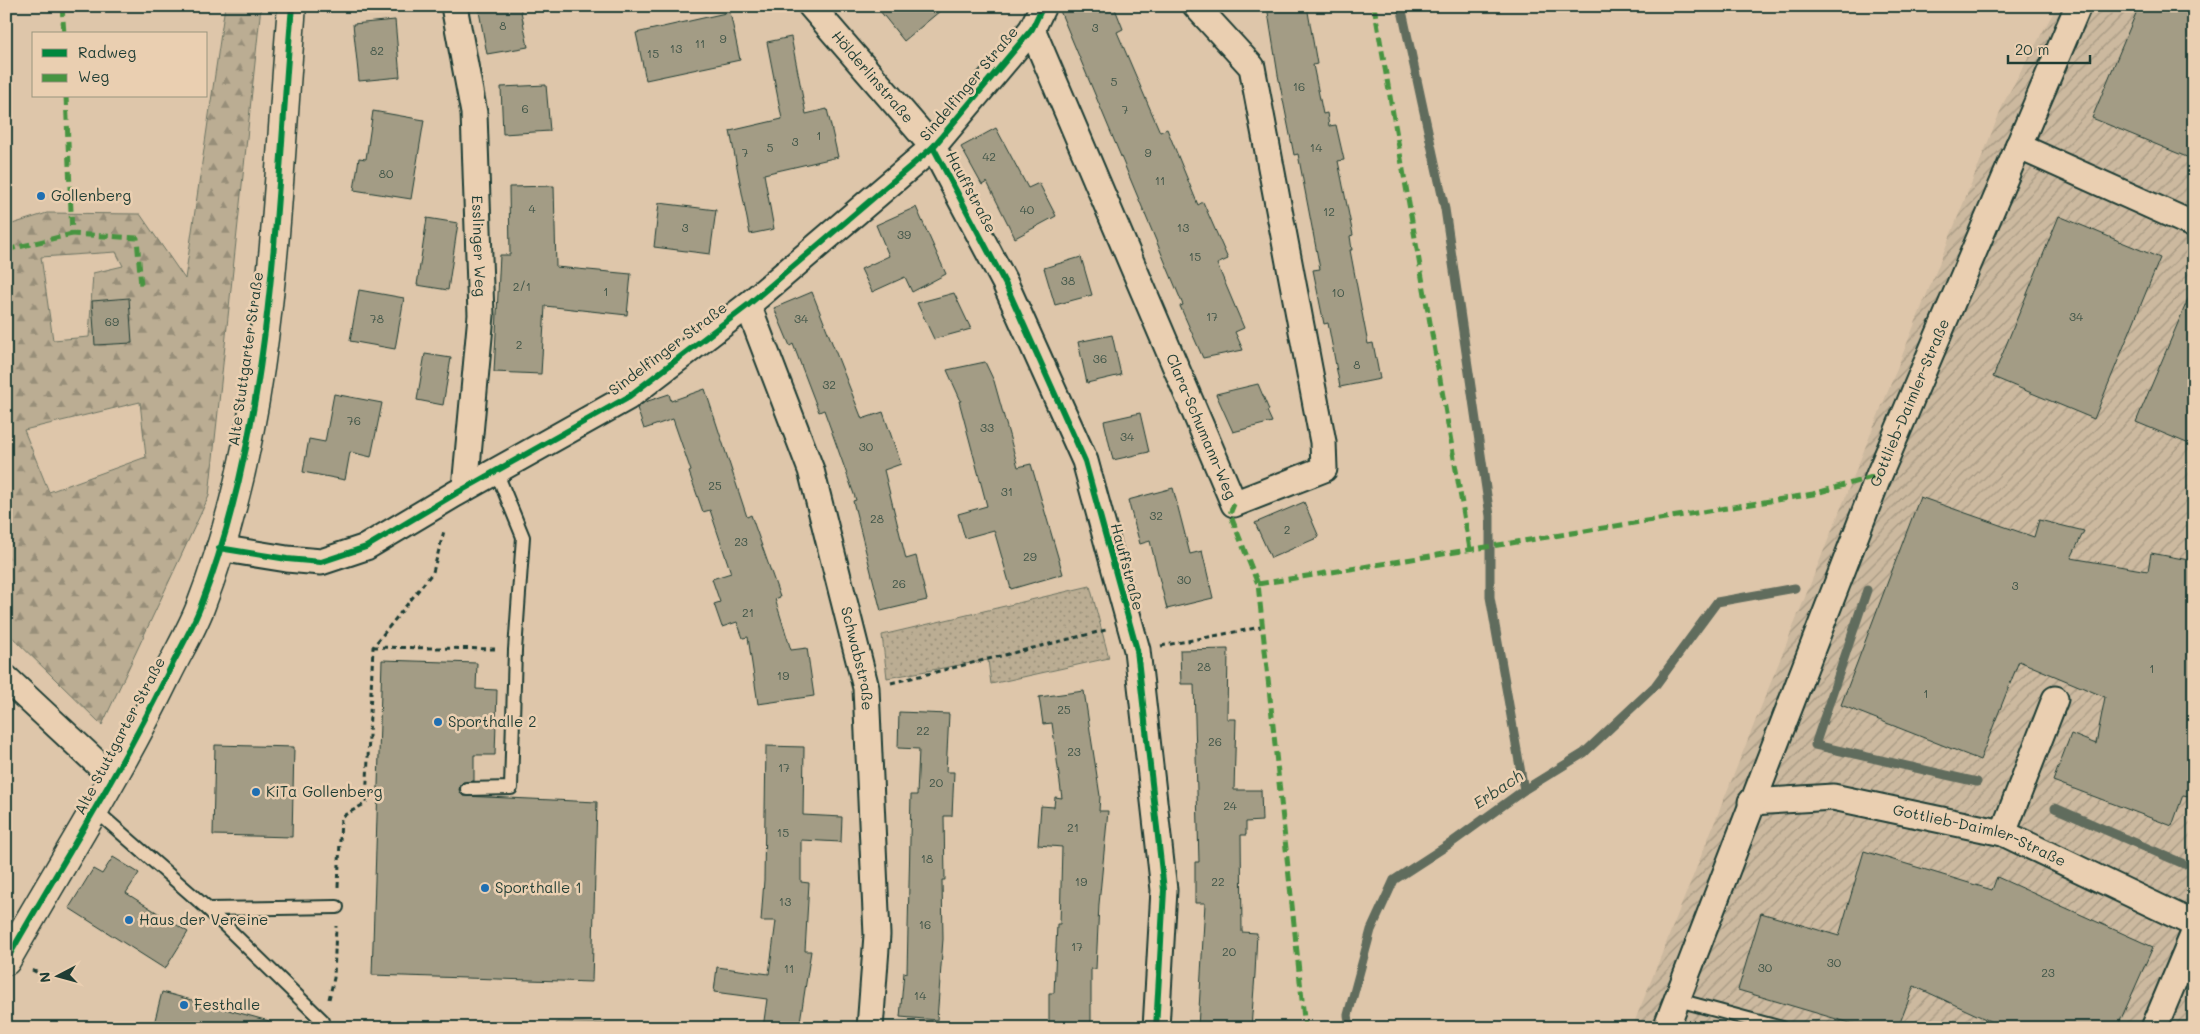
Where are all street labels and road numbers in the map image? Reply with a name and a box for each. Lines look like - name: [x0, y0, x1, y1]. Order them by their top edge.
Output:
- street label: Sindelfinger Straße: [914, 22, 1022, 145]
- street label: Hölderlinstraße: [828, 26, 919, 127]
- street label: Hauffstraße: [942, 147, 1002, 236]
- street label: Esslinger Weg: [468, 195, 491, 297]
- street label: Alte Stuttgarter Straße: [223, 270, 267, 447]
- street label: Sindelfinger Straße: [604, 297, 731, 399]
- street label: Gottlieb-Daimler-Straße: [1864, 315, 1953, 489]
- street label: Clara-Schumann-Weg: [1162, 350, 1242, 502]
- street label: Hauffstraße: [1107, 521, 1149, 613]
- street label: Schwabstraße: [837, 604, 878, 711]
- street label: Alte Stuttgarter Straße: [69, 653, 169, 818]
- street label: Gottlieb-Daimler-Straße: [1891, 799, 2070, 871]

